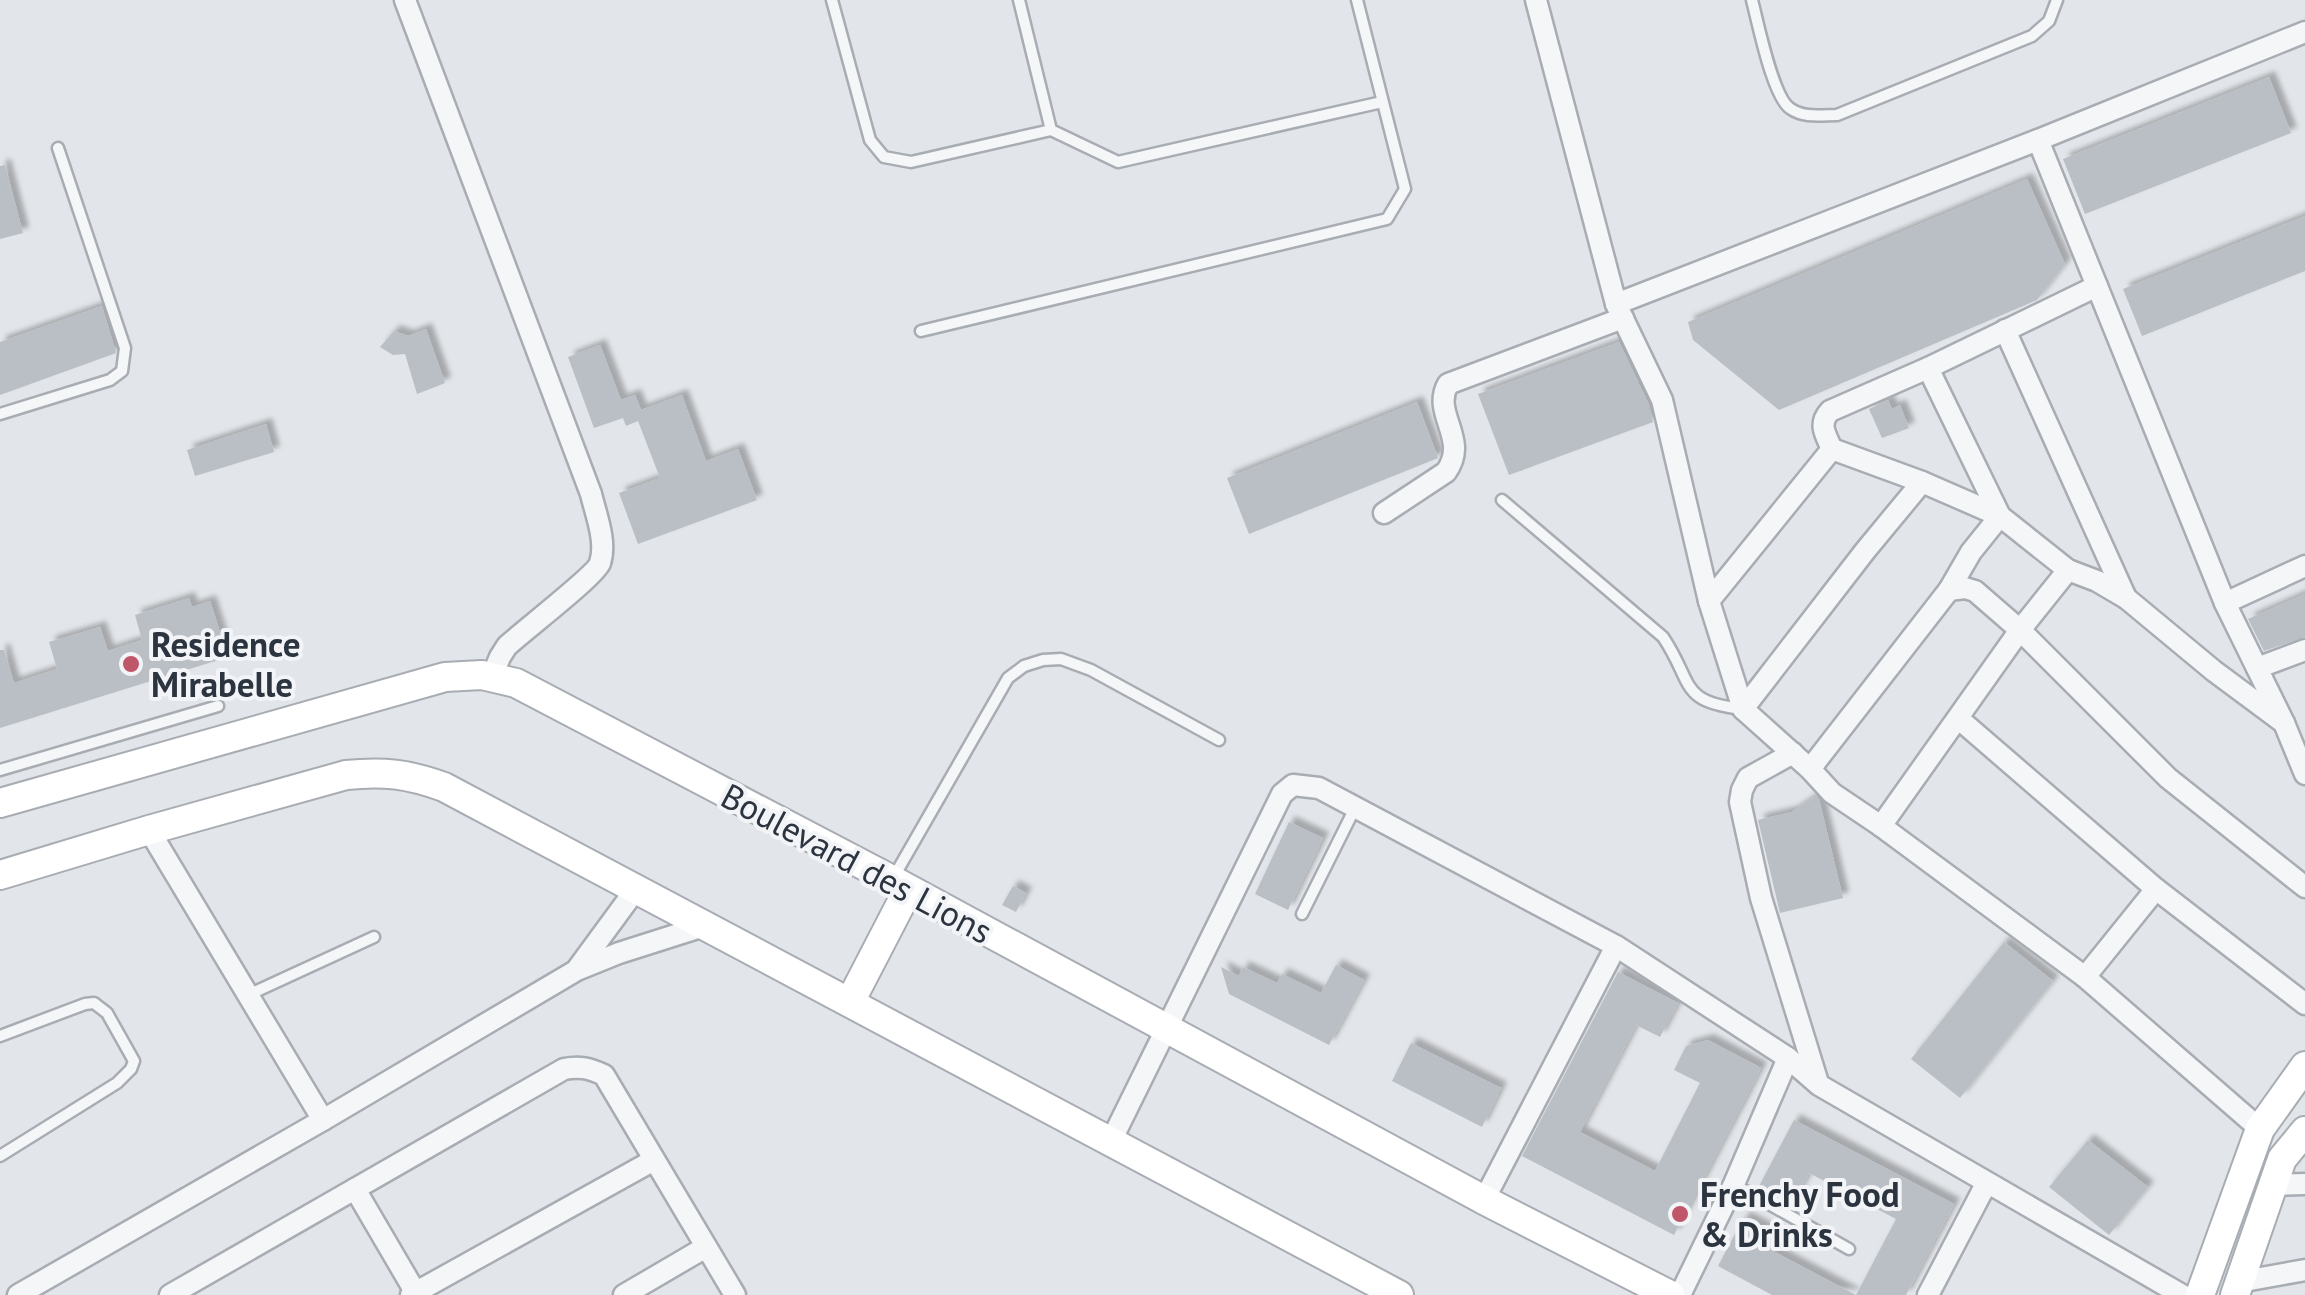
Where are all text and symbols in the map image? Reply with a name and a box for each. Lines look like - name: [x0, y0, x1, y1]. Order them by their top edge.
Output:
- place label: Residence Mirabelle: [151, 621, 300, 707]
- marker: Residence Mirabelle: [120, 653, 142, 675]
- street label: Boulevard des Lions: [714, 772, 1000, 954]
- place label: Frenchy Food & Drinks: [1700, 1171, 1900, 1257]
- marker: Frenchy Food & Drinks: [1669, 1203, 1691, 1225]

